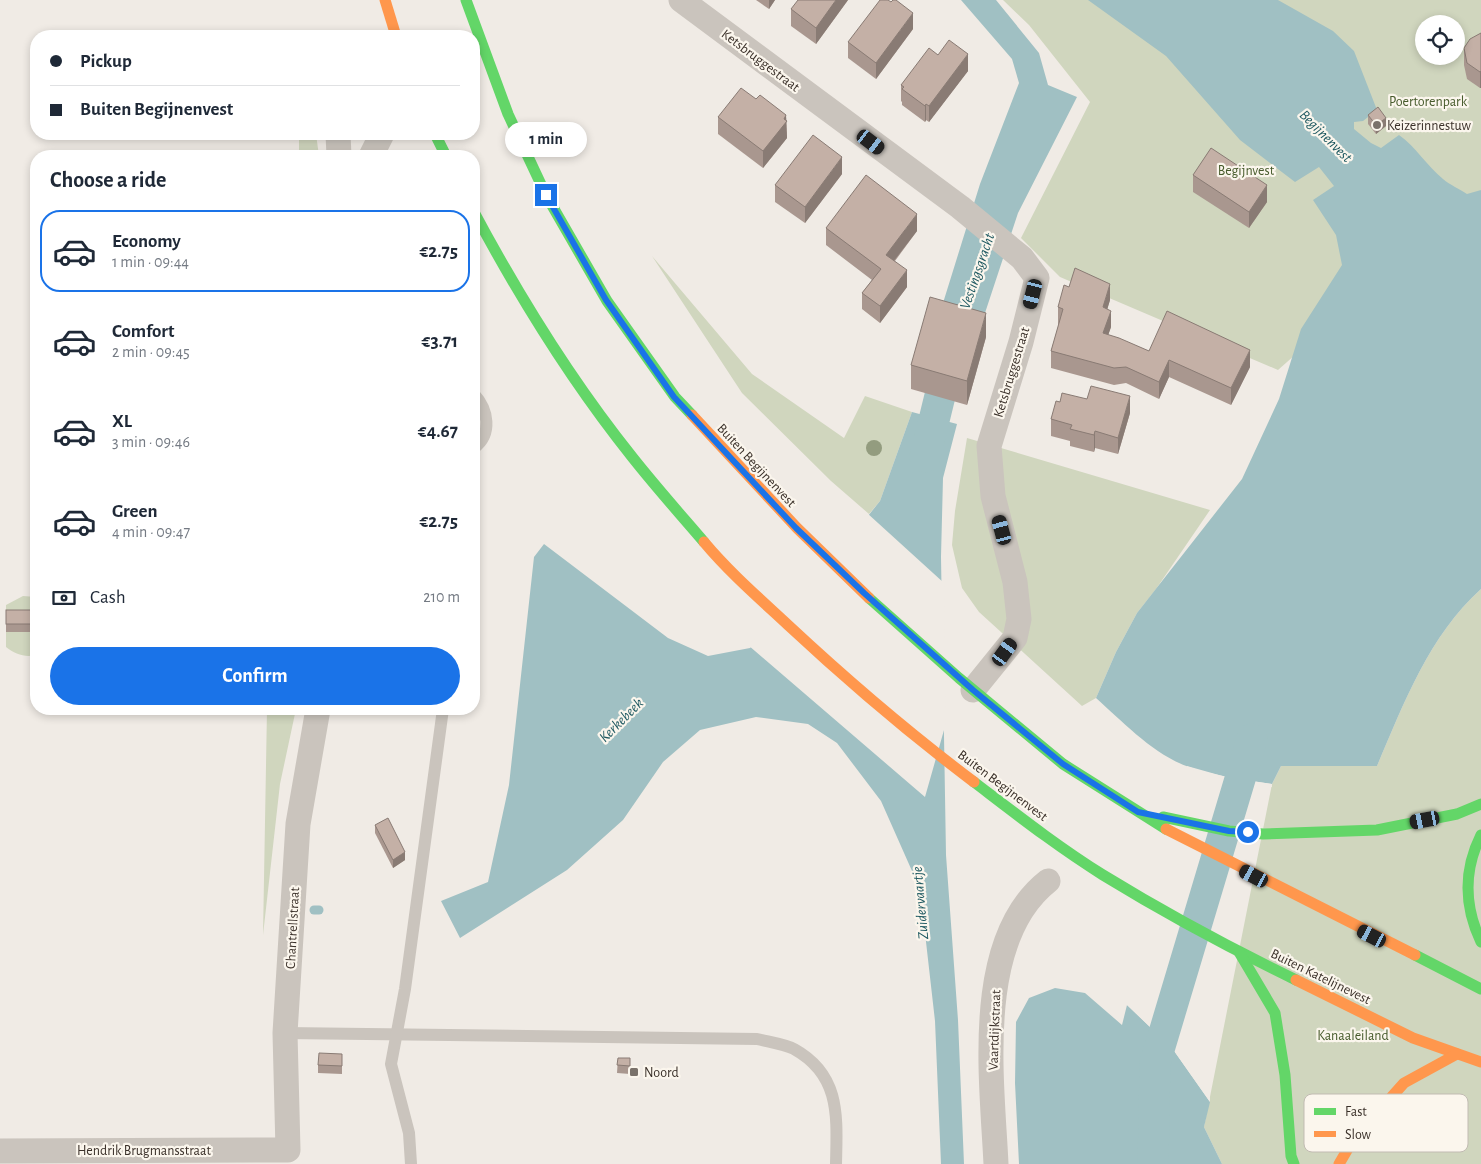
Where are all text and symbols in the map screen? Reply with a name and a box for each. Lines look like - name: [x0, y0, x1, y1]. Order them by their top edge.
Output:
- map controls: [1415, 15, 1465, 65]
- button: locate: [1415, 15, 1465, 65]
- street label: Ketsbruggestraat: [719, 27, 802, 95]
- text: Pickup: [80, 52, 132, 71]
- park label: Poertorenpark: [1389, 95, 1468, 109]
- text: Buiten Begijnenvest: [80, 100, 233, 119]
- water label: Begijnenvest: [1297, 107, 1355, 165]
- marker: Keizerinnestuw: [1371, 119, 1383, 131]
- place label: Keizerinnestuw: [1387, 119, 1471, 133]
- callout: 1 min: [505, 122, 587, 158]
- car: [854, 127, 887, 157]
- text: 1 min: [529, 131, 563, 147]
- park label: Begijnvest: [1218, 164, 1275, 178]
- text: Choose a ride: [50, 169, 166, 191]
- route end: [535, 184, 557, 206]
- icon: car: [52, 229, 97, 274]
- water label: Vestingsgracht: [957, 231, 997, 311]
- text: Economy: [112, 232, 181, 251]
- text: €2.75: [419, 242, 458, 261]
- text: 1 min · 09:44: [112, 254, 189, 270]
- car: [1022, 278, 1043, 310]
- icon: car: [52, 319, 97, 364]
- text: Comfort: [112, 322, 174, 341]
- street label: Ketsbruggestraat: [992, 325, 1032, 419]
- text: €3.71: [422, 332, 458, 351]
- text: 2 min · 09:45: [112, 344, 190, 360]
- icon: car: [52, 409, 97, 454]
- text: XL: [112, 412, 132, 431]
- street label: Buiten Begijnenvest: [714, 421, 799, 510]
- text: €4.67: [418, 422, 458, 441]
- text: 3 min · 09:46: [112, 434, 190, 450]
- icon: car: [52, 499, 97, 544]
- text: Green: [112, 502, 158, 521]
- text: €2.75: [419, 512, 458, 531]
- car: [990, 514, 1013, 546]
- text: 4 min · 09:47: [112, 524, 190, 540]
- icon: cash: [50, 584, 78, 612]
- text: Cash: [90, 588, 126, 607]
- text: 210 m: [423, 589, 460, 605]
- car: [990, 635, 1019, 669]
- button: Confirm: [50, 647, 460, 705]
- water label: Kerkebeek: [596, 695, 646, 745]
- street label: Buiten Begijnenvest: [955, 748, 1050, 824]
- car: [1408, 810, 1441, 830]
- route start: [1237, 821, 1259, 843]
- car: [1237, 862, 1270, 890]
- water label: Zuidervaartje: [910, 866, 931, 940]
- street label: Chantrellstraat: [284, 886, 302, 969]
- car: [1355, 923, 1388, 949]
- street label: Buiten Katelijnevest: [1268, 947, 1373, 1007]
- street label: Vaartdijkstraat: [987, 989, 1003, 1071]
- park label: Kanaaleiland: [1317, 1029, 1389, 1043]
- marker: Noord: [628, 1066, 640, 1078]
- place label: Noord: [644, 1066, 679, 1080]
- legend: [1304, 1094, 1468, 1152]
- text: Fast: [1345, 1105, 1367, 1119]
- text: Slow: [1345, 1128, 1372, 1142]
- street label: Hendrik Brugmansstraat: [77, 1144, 212, 1158]

